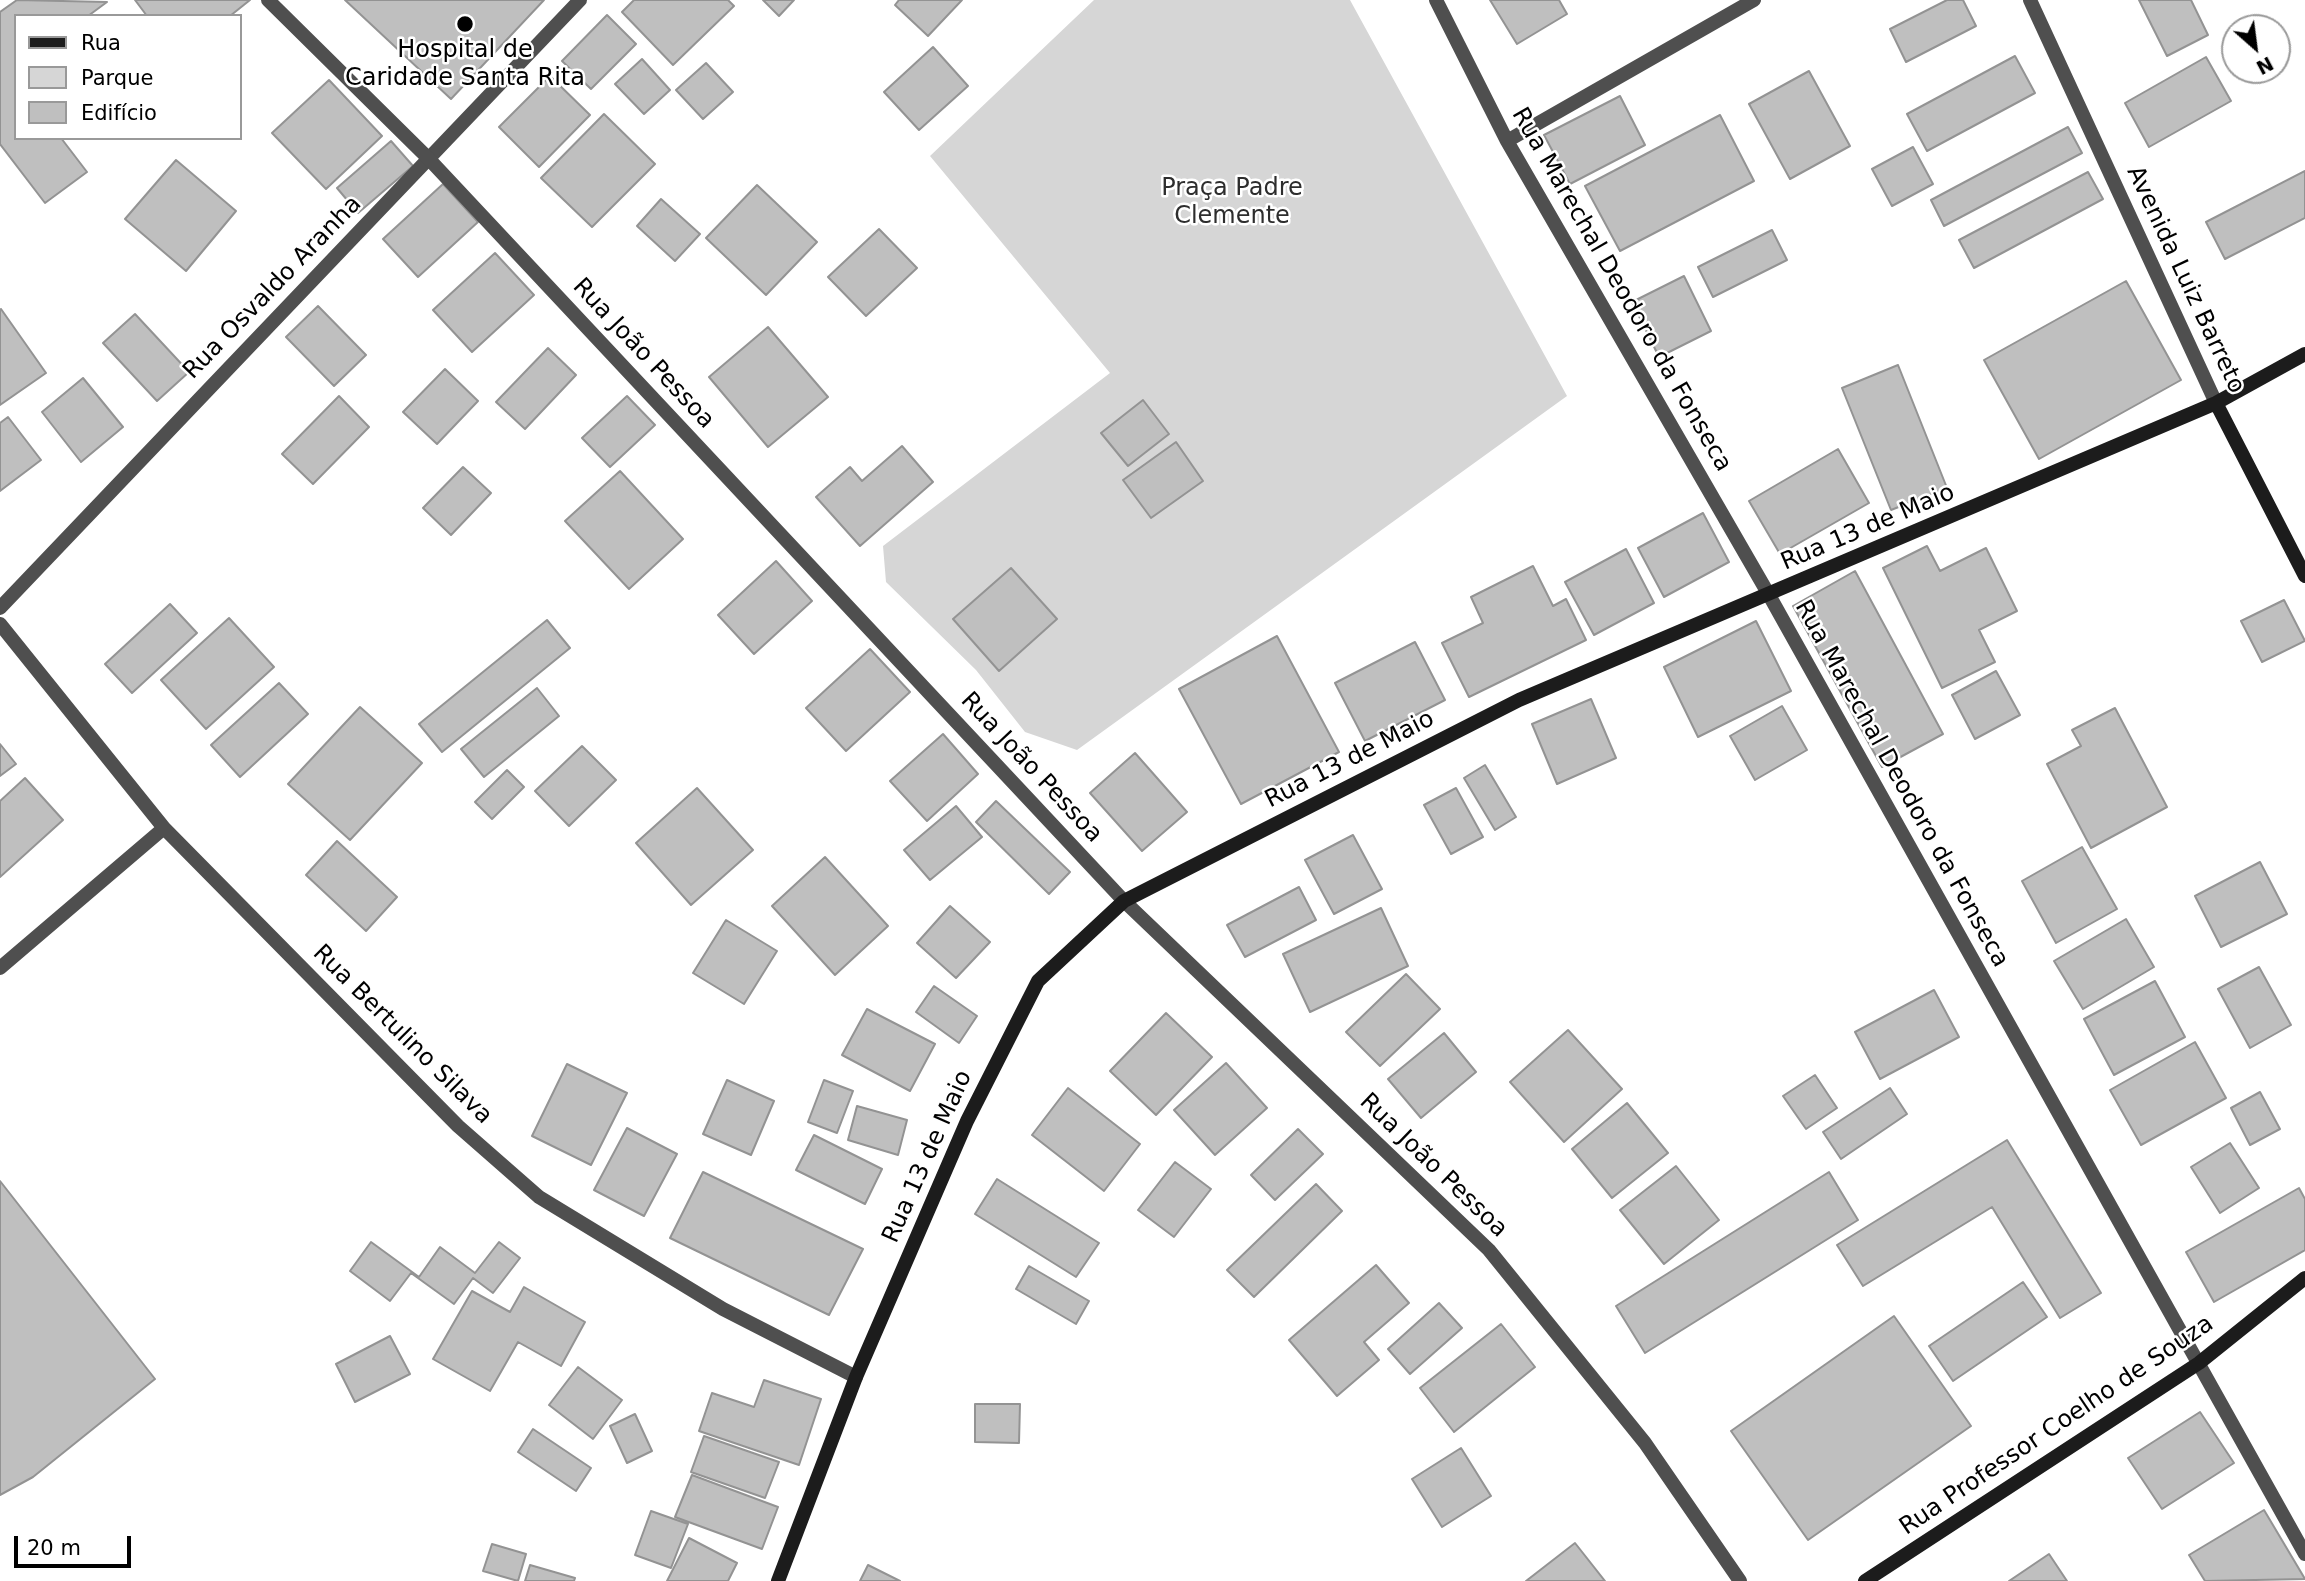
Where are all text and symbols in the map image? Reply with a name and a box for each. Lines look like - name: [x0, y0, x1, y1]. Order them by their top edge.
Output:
- legend: [14, 14, 242, 140]
- marker: Hospital de Caridade Santa Rita: [455, 14, 475, 34]
- north arrow: [2221, 14, 2291, 84]
- text: Rua: [81, 31, 121, 55]
- place label: Hospital de Caridade Santa Rita: [345, 37, 585, 93]
- text: N: [2253, 52, 2277, 79]
- text: Parque: [81, 66, 153, 90]
- text: Edifício: [81, 101, 157, 125]
- street label: Rua Marechal Deodoro da Fonseca: [1505, 103, 1737, 477]
- street label: Avenida Luiz Barreto: [2120, 162, 2250, 398]
- park label: Praça Padre Clemente: [1161, 175, 1303, 231]
- street label: Rua Osvaldo Aranha: [178, 190, 368, 386]
- street label: Rua João Pessoa: [566, 273, 720, 435]
- street label: Rua 13 de Maio: [1777, 478, 1959, 578]
- street label: Rua Marechal Deodoro da Fonseca: [1788, 595, 2014, 973]
- street label: Rua João Pessoa: [954, 687, 1108, 849]
- street label: Rua 13 de Maio: [1261, 705, 1439, 815]
- street label: Rua Bertulino Silava: [306, 939, 498, 1131]
- street label: Rua 13 de Maio: [877, 1066, 979, 1248]
- street label: Rua João Pessoa: [1353, 1088, 1513, 1244]
- street label: Rua Professor Coelho de Souza: [1895, 1310, 2219, 1542]
- scale bar: [18, 1522, 135, 1566]
- text: 20 m: [27, 1536, 81, 1560]

